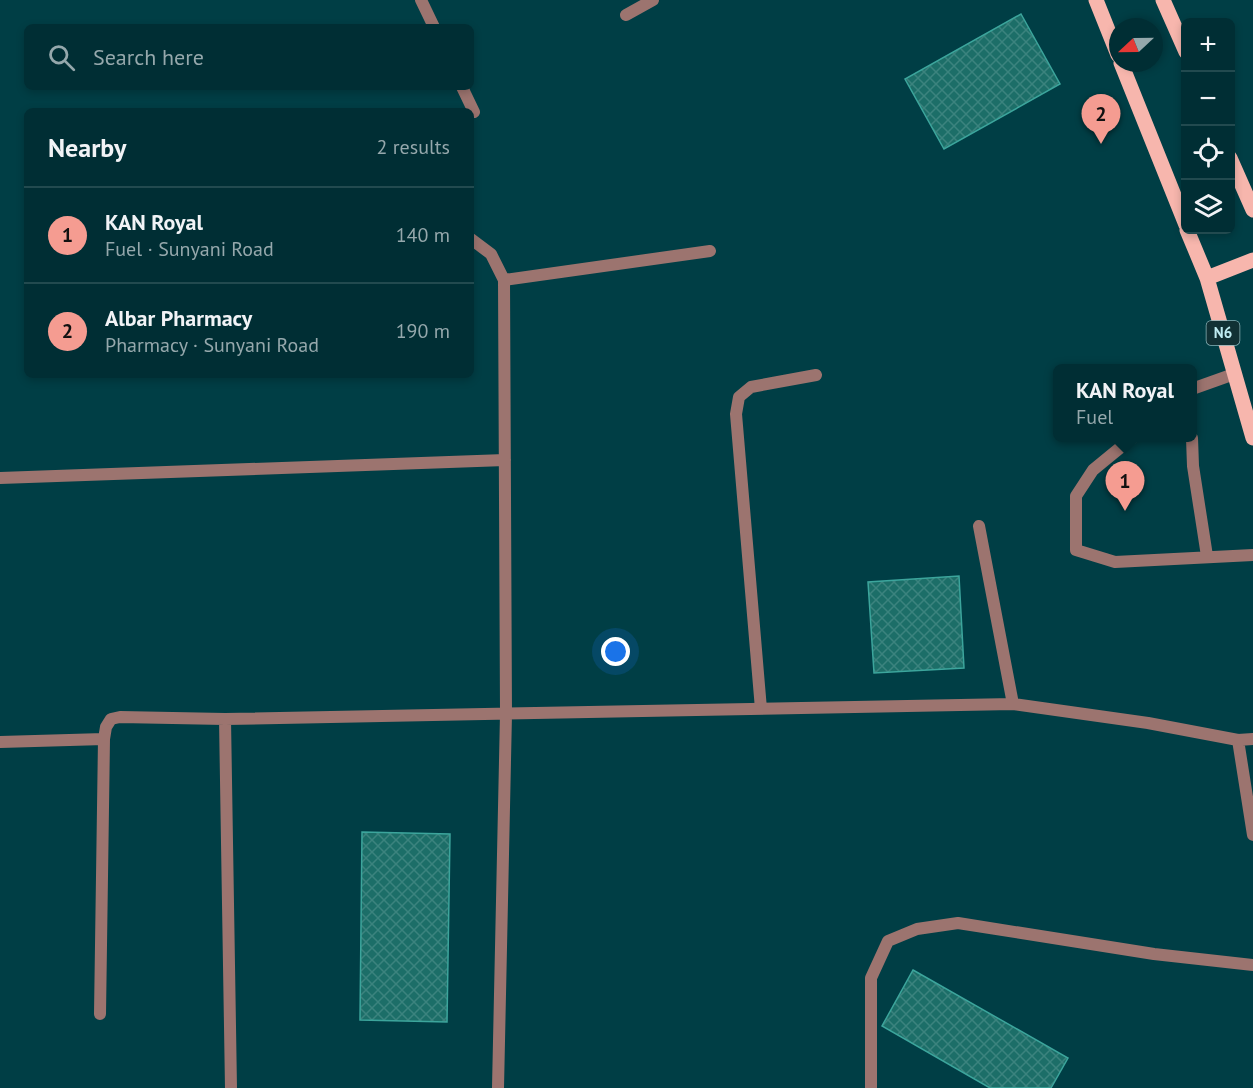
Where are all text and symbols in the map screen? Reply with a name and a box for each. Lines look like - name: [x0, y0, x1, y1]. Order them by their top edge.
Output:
- north arrow: [1109, 18, 1163, 72]
- map controls: [1181, 18, 1235, 234]
- button: +: [1181, 18, 1235, 72]
- search box: [24, 24, 474, 90]
- icon: search: [45, 41, 78, 74]
- text: Search here: [93, 43, 204, 71]
- button: −: [1181, 72, 1235, 126]
- pin: 2: [1082, 94, 1120, 144]
- button: locate: [1181, 126, 1235, 180]
- text: Nearby: [48, 131, 126, 164]
- text: 2 results: [377, 134, 450, 160]
- button: layers: [1181, 180, 1235, 234]
- text: KAN Royal: [105, 208, 203, 236]
- text: 1: [62, 222, 73, 248]
- text: 140 m: [396, 222, 450, 248]
- text: Fuel · Sunyani Road: [105, 236, 274, 262]
- text: Albar Pharmacy: [105, 304, 252, 332]
- text: 2: [62, 318, 73, 344]
- text: 190 m: [396, 318, 450, 344]
- road number: N6: [1206, 321, 1240, 345]
- text: Pharmacy · Sunyani Road: [105, 332, 319, 358]
- popup: [1053, 364, 1197, 442]
- text: KAN Royal: [1076, 376, 1174, 404]
- text: Fuel: [1076, 404, 1113, 430]
- pin: 1: [1106, 462, 1144, 511]
- your location: [601, 637, 630, 666]

